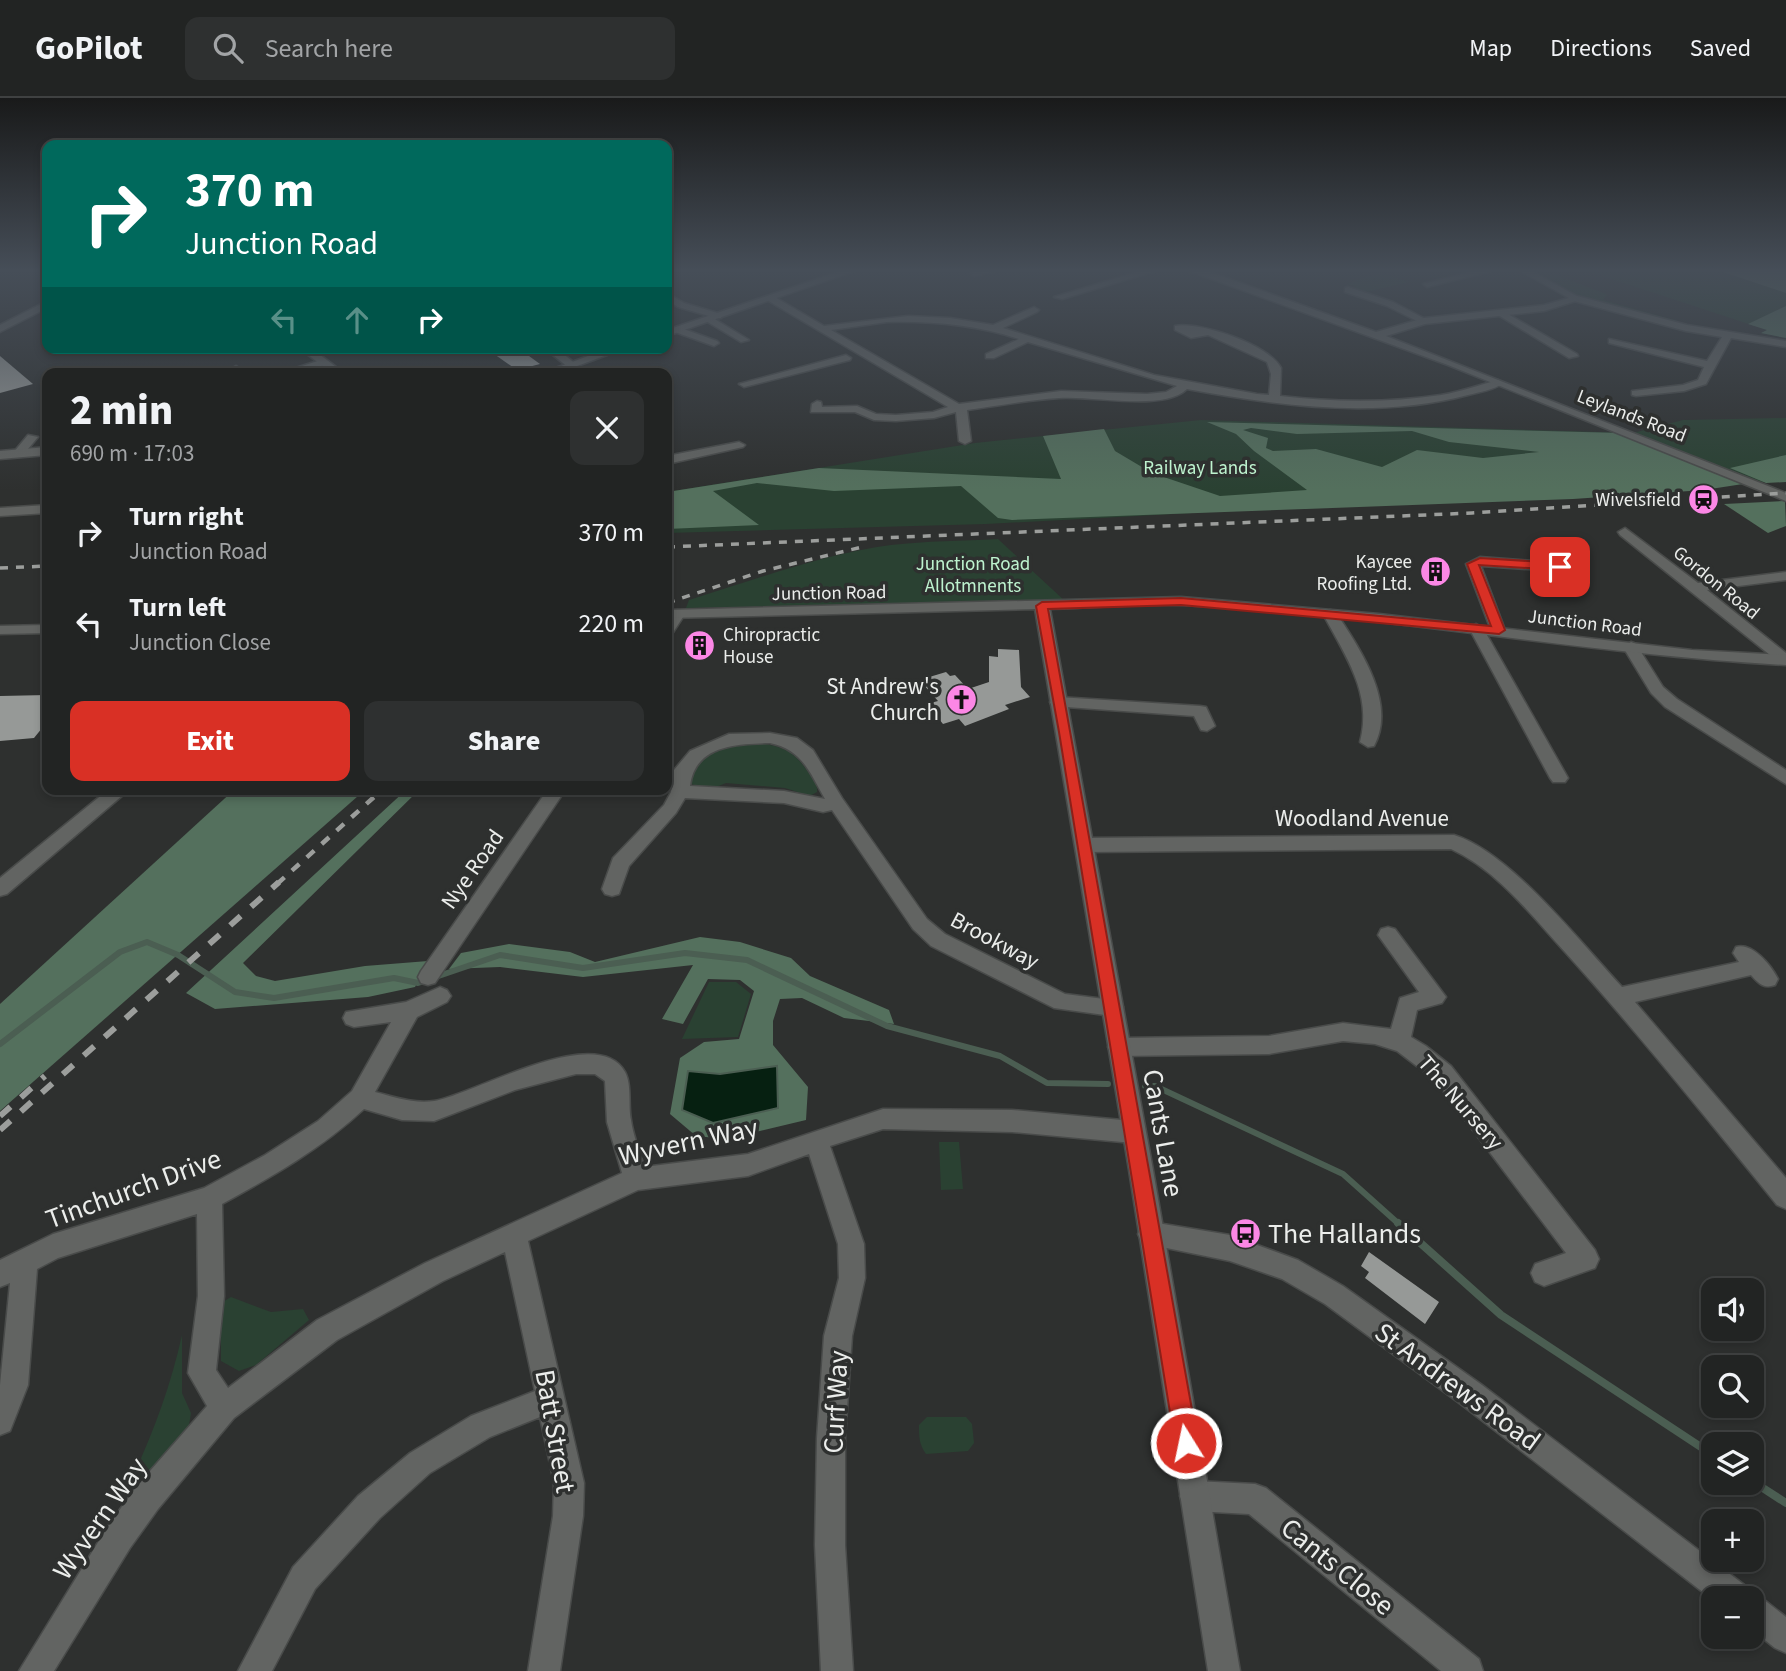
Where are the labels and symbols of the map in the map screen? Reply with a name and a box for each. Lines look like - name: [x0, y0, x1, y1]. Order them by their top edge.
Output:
- street label: Leylands Road: [1573, 383, 1690, 450]
- park label: Railway Lands: [1143, 455, 1257, 482]
- station icon: Wivelsfield: [1687, 482, 1721, 516]
- place label: Wivelsfield: [1595, 487, 1681, 514]
- pin: [1530, 537, 1590, 597]
- street label: Gordon Road: [1667, 540, 1765, 626]
- place label: Kaycee Roofing Ltd.: [1317, 549, 1412, 598]
- park label: Junction Road Allotmnents: [916, 551, 1030, 600]
- building icon: Kaycee Roofing Ltd.: [1418, 555, 1452, 589]
- street label: Junction Road: [771, 579, 887, 608]
- street label: Junction Road: [1526, 603, 1643, 644]
- place label: Chiropractic House: [723, 622, 820, 671]
- building icon: Chiropractic House: [683, 628, 717, 662]
- place label: St Andrew's Church: [826, 670, 939, 729]
- church icon: St Andrew's Church: [945, 682, 979, 716]
- street label: Woodland Avenue: [1275, 802, 1449, 835]
- street label: Nye Road: [433, 823, 512, 916]
- street label: Brookway: [945, 903, 1045, 978]
- street label: The Nursery: [1410, 1048, 1511, 1157]
- street label: Cants Lane: [1132, 1066, 1194, 1200]
- street label: Wyvern Way: [615, 1108, 761, 1176]
- street label: Tinchurch Drive: [40, 1139, 227, 1239]
- place label: The Hallands: [1268, 1214, 1421, 1254]
- bus stop icon: The Hallands: [1228, 1216, 1262, 1250]
- street label: St Andrews Road: [1366, 1313, 1549, 1461]
- street label: Curf Way: [813, 1349, 859, 1455]
- street label: Batt Street: [525, 1366, 586, 1496]
- position arrow: [1149, 1406, 1223, 1480]
- street label: Wyvern Way: [43, 1449, 157, 1588]
- street label: Cants Close: [1272, 1509, 1403, 1625]

